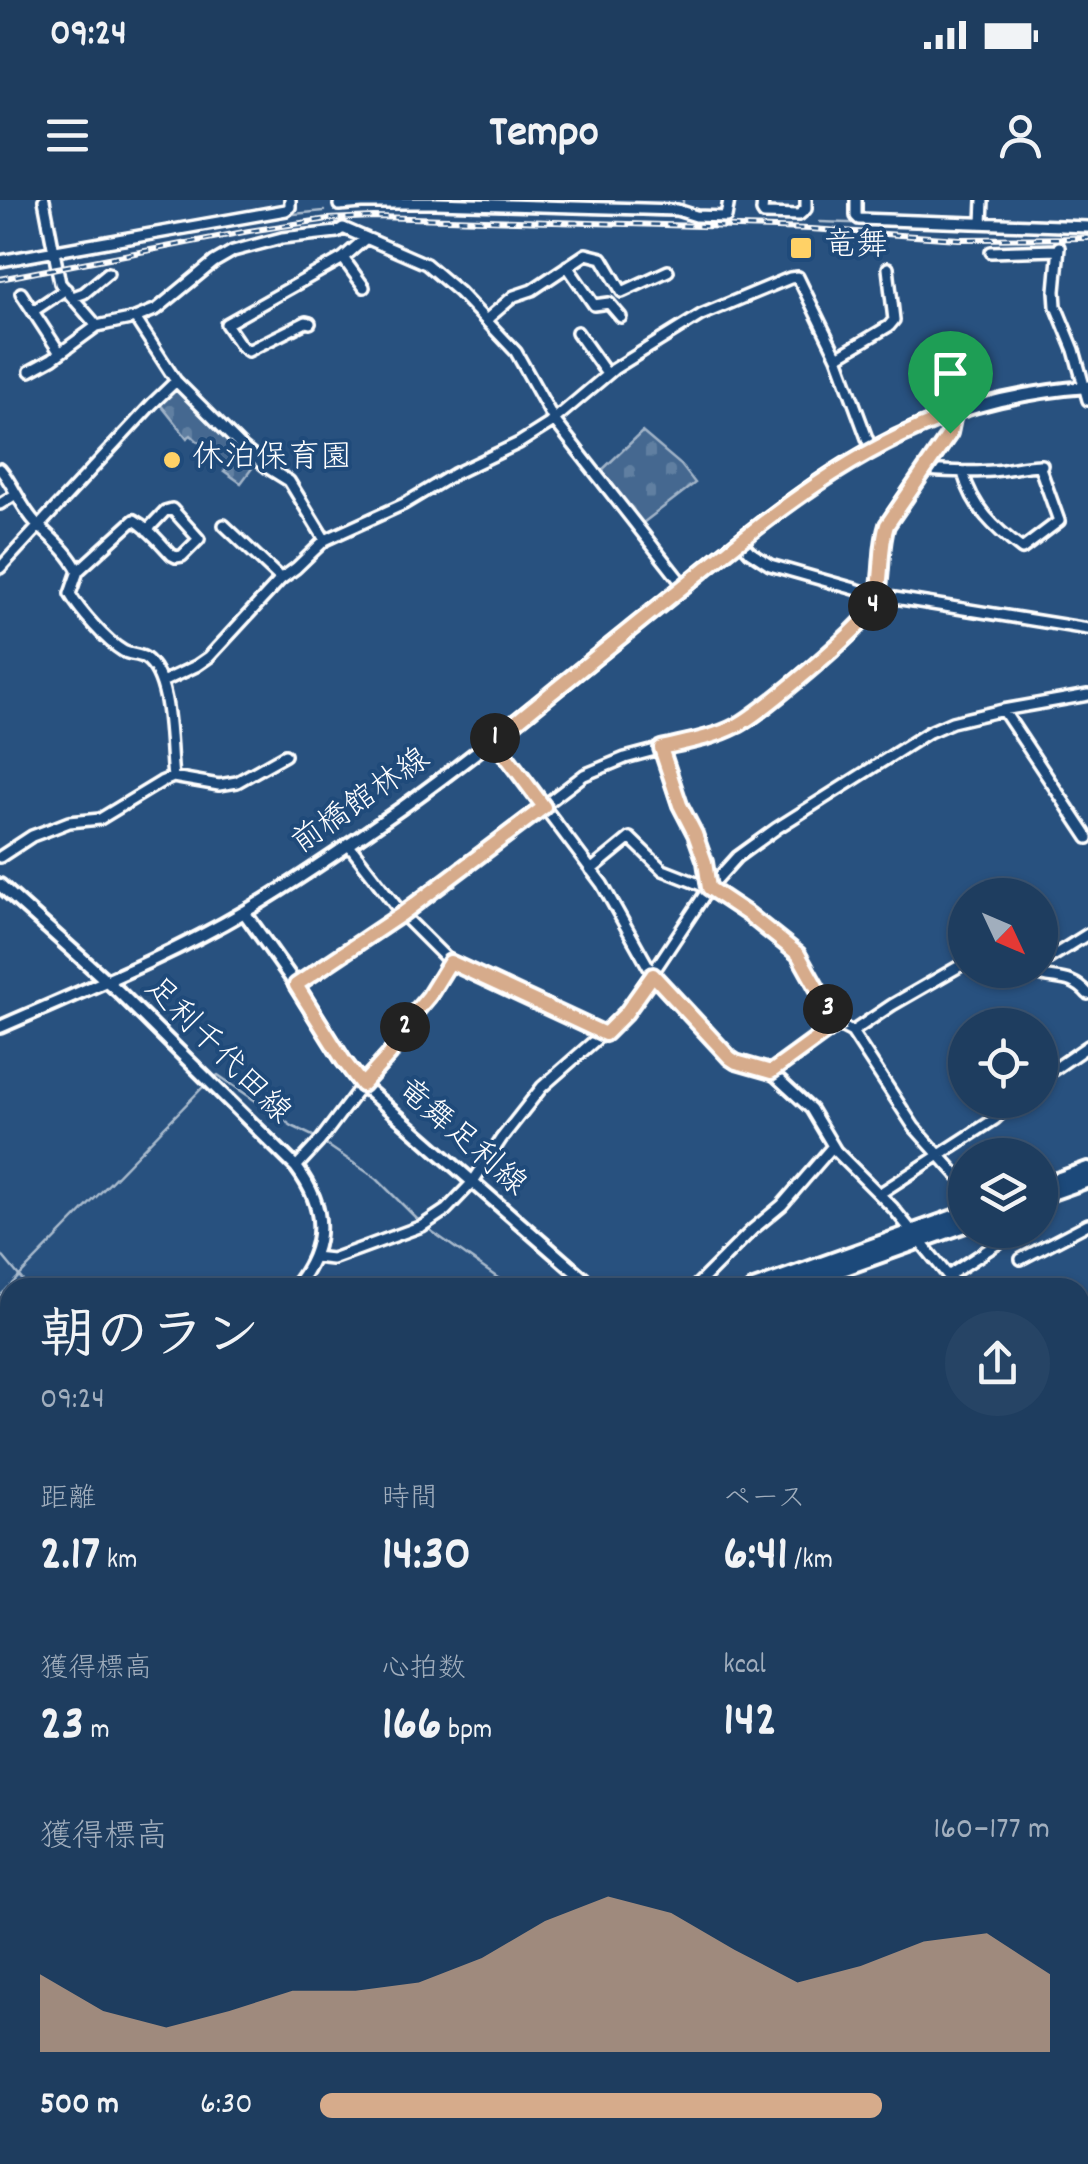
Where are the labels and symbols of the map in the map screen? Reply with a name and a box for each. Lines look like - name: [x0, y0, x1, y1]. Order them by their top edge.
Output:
- place label: 竜舞: [824, 225, 888, 271]
- marker: 竜舞: [788, 235, 814, 261]
- pin: [908, 331, 993, 434]
- place label: 休泊保育園: [192, 437, 352, 483]
- marker: 休泊保育園: [161, 449, 183, 471]
- pin: 4: [848, 581, 898, 631]
- pin: 1: [470, 713, 520, 763]
- street label: 前橋館林線: [283, 738, 441, 868]
- north arrow: [948, 878, 1058, 988]
- street label: 足利千代田線: [132, 968, 300, 1136]
- pin: 3: [803, 984, 853, 1034]
- pin: 2: [380, 1002, 430, 1052]
- street label: 竜舞足利線: [385, 1069, 535, 1209]

